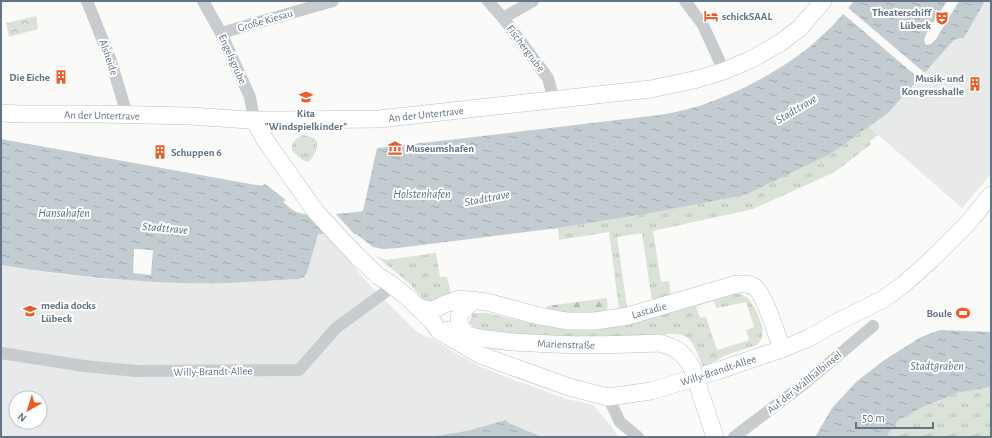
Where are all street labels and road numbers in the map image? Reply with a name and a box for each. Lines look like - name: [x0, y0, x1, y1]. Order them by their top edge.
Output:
- street label: Große Kiesau: [236, 7, 294, 34]
- street label: Fischergrube: [505, 23, 547, 74]
- street label: Engelsgrube: [217, 33, 248, 86]
- street label: Alsheide: [97, 38, 120, 77]
- street label: An der Untertrave: [388, 105, 464, 124]
- street label: An der Untertrave: [64, 109, 140, 122]
- street label: Lastadie: [630, 300, 668, 321]
- street label: Marienstraße: [537, 338, 595, 351]
- street label: Auf der Wallhalbinsel: [765, 349, 844, 416]
- street label: Willy-Brandt-Allee: [679, 353, 757, 388]
- street label: Willy-Brandt-Allee: [173, 365, 253, 378]

